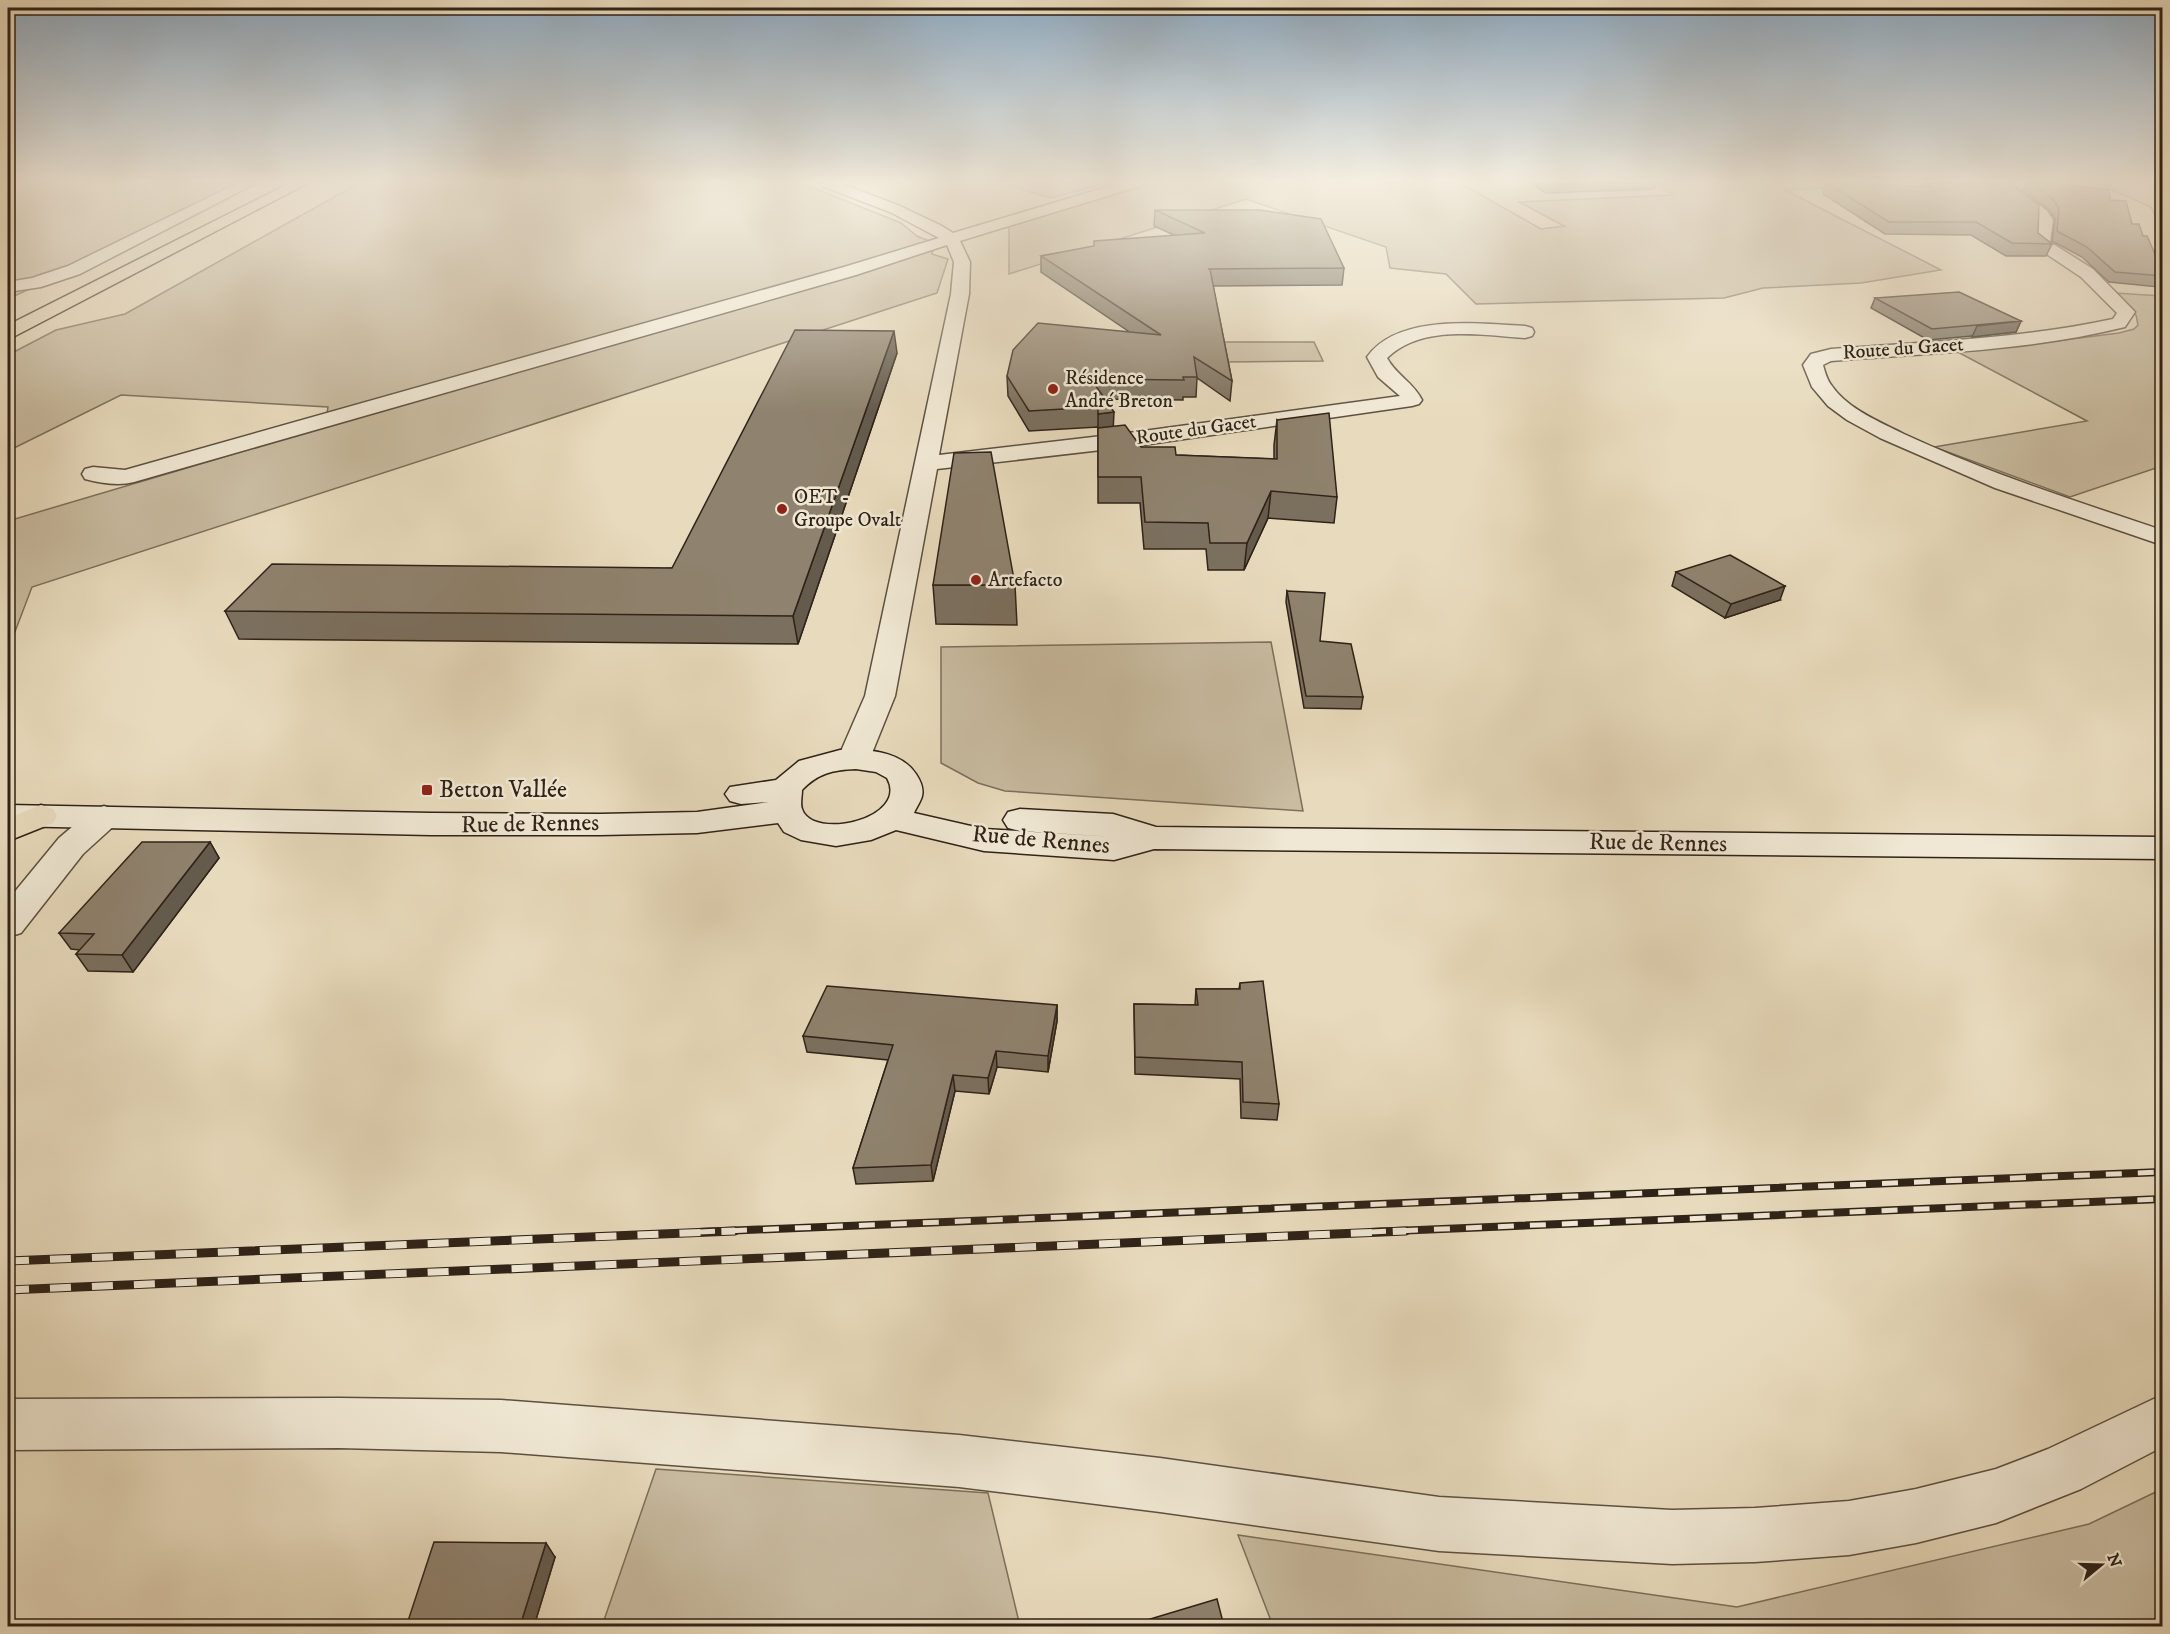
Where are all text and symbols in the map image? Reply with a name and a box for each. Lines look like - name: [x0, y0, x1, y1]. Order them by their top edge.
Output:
- street label: Route du Gacet: [1842, 332, 1964, 366]
- place label: Résidence André Breton: [1065, 366, 1174, 414]
- marker: Résidence André Breton: [1046, 382, 1060, 396]
- street label: Route du Gacet: [1134, 409, 1258, 451]
- place label: OET - Groupe Ovalt: [794, 485, 901, 533]
- marker: OET - Groupe Ovalt: [775, 502, 789, 516]
- place label: Artefacto: [988, 568, 1062, 593]
- marker: Artefacto: [969, 573, 983, 587]
- place label: Betton Vallée: [439, 775, 567, 805]
- marker: Betton Vallée: [420, 783, 434, 797]
- street label: Rue de Rennes: [461, 808, 599, 840]
- street label: Rue de Rennes: [971, 819, 1111, 861]
- street label: Rue de Rennes: [1589, 827, 1727, 859]
- north arrow: [2071, 1535, 2131, 1595]
- text: N: [2103, 1551, 2126, 1570]

